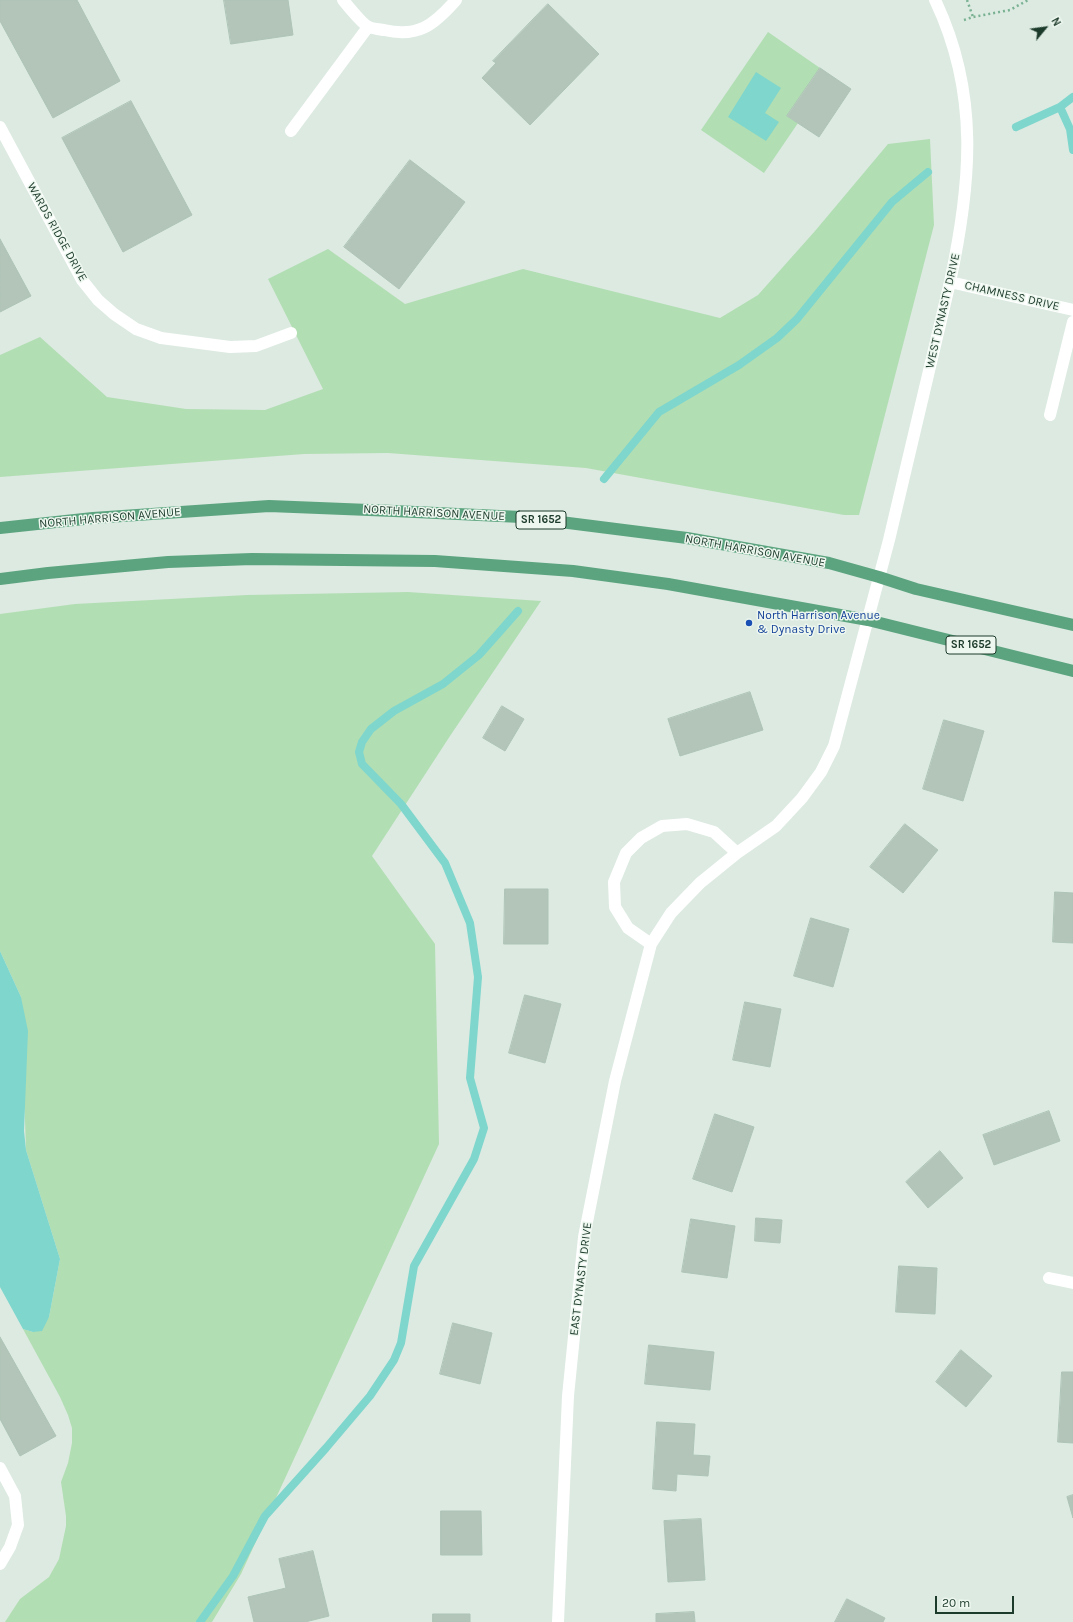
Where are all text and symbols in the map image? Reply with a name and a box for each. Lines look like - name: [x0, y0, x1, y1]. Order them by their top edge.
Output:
- north arrow: [1025, 8, 1065, 48]
- text: N: [1048, 15, 1064, 29]
- street label: WARDS RIDGE DRIVE: [24, 180, 90, 284]
- street label: WEST DYNASTY DRIVE: [923, 252, 963, 370]
- street label: CHAMNESS DRIVE: [963, 278, 1061, 314]
- street label: NORTH HARRISON AVENUE: [363, 502, 505, 524]
- street label: NORTH HARRISON AVENUE: [39, 505, 181, 531]
- road number: SR 1652: [516, 511, 566, 529]
- street label: NORTH HARRISON AVENUE: [684, 532, 826, 570]
- place label: North Harrison Avenue & Dynasty Drive: [757, 609, 880, 637]
- marker: North Harrison Avenue & Dynasty Drive: [744, 618, 754, 628]
- road number: SR 1652: [946, 636, 996, 654]
- street label: EAST DYNASTY DRIVE: [567, 1222, 595, 1336]
- scale bar: [937, 1588, 1016, 1614]
- text: 20 m: [942, 1596, 970, 1610]

